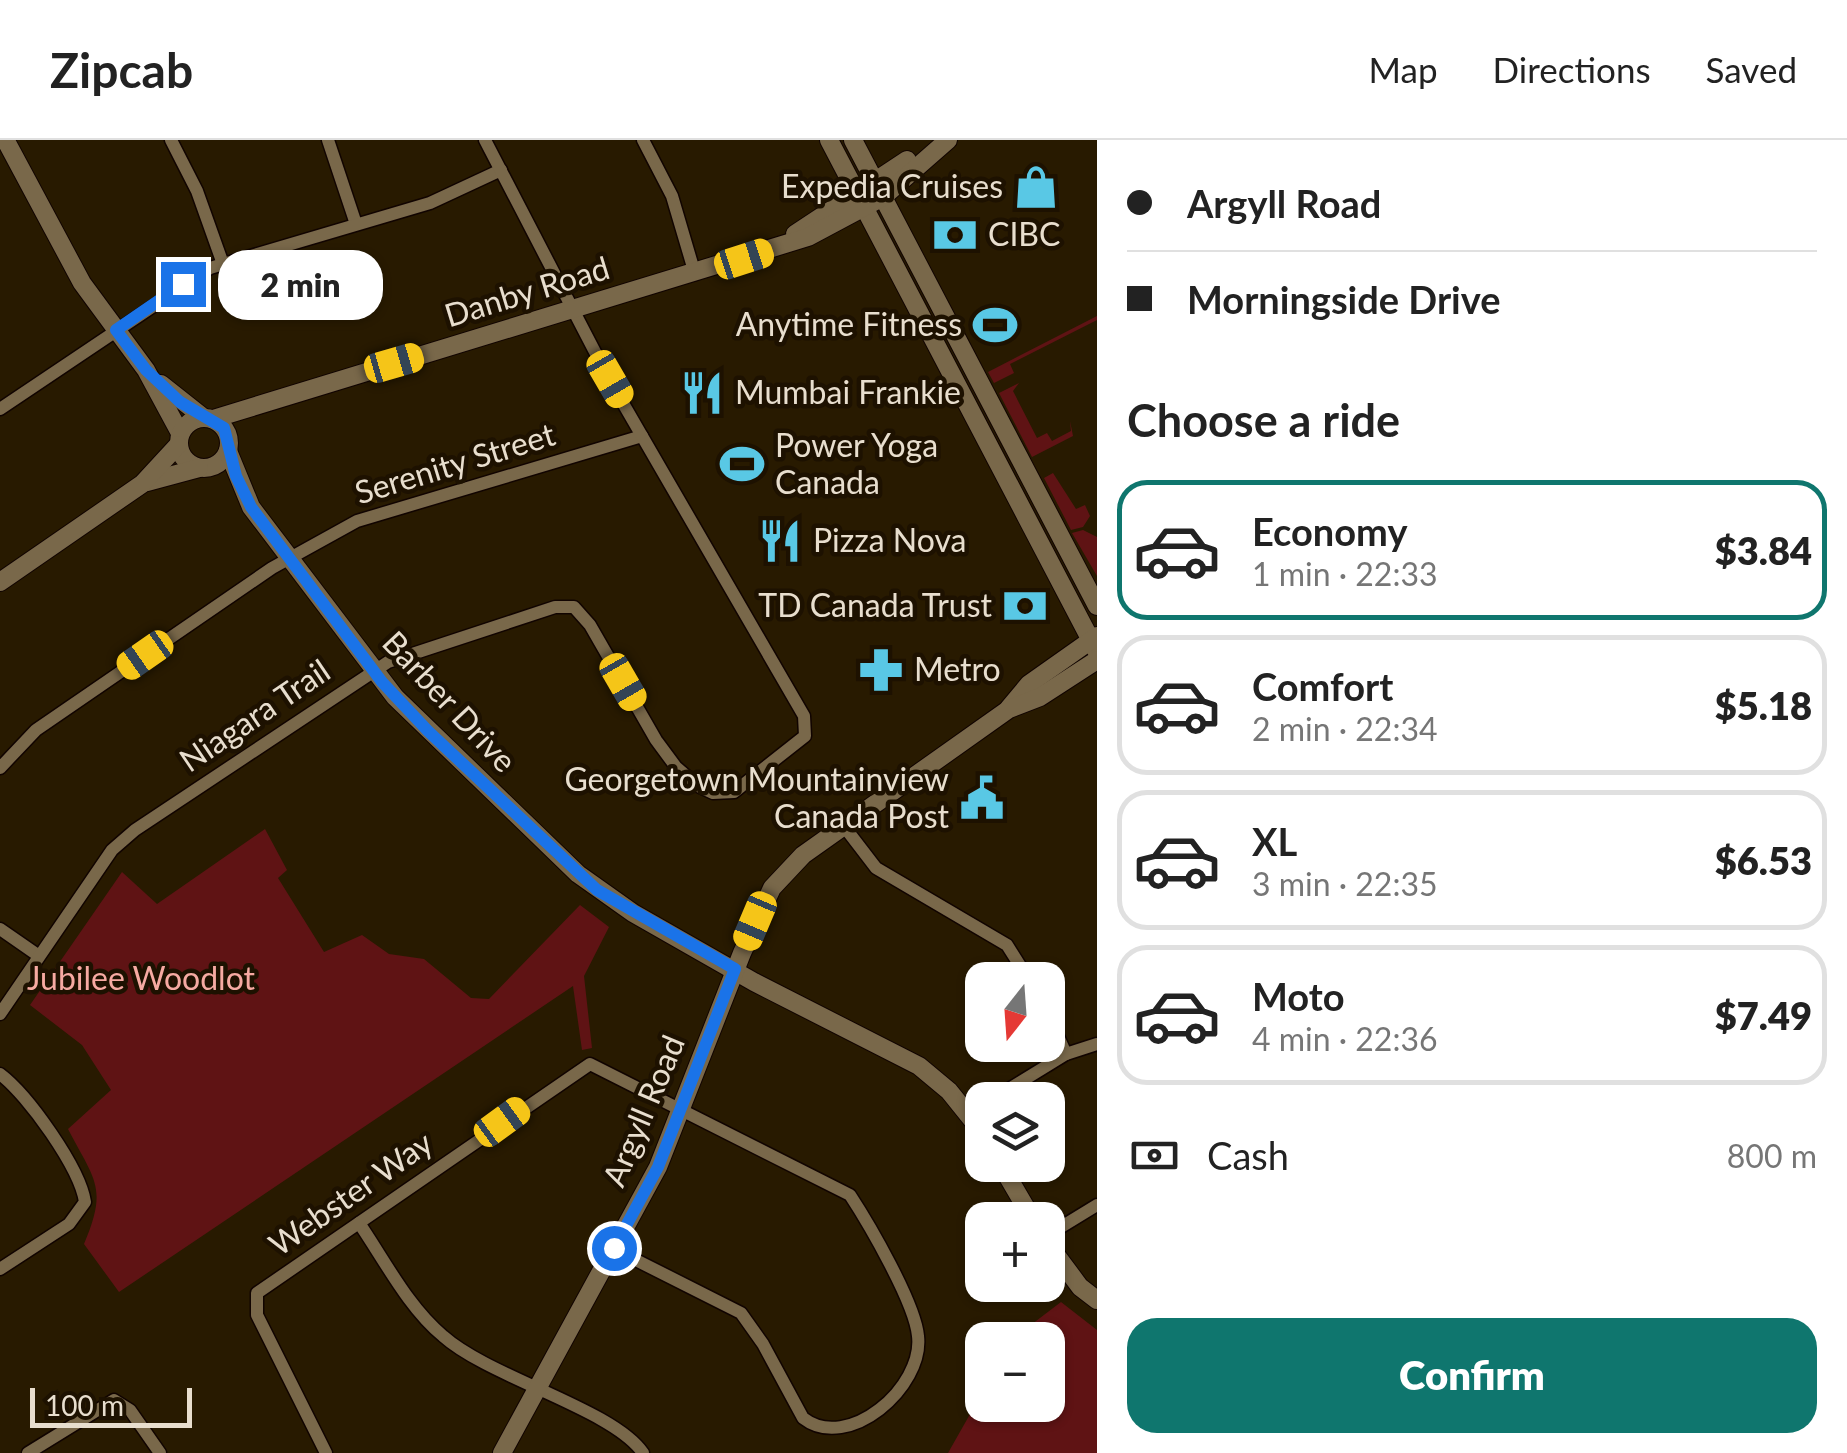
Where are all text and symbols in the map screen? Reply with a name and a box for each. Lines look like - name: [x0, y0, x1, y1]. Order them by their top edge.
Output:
- text: Zipcab: [50, 41, 193, 98]
- text: Map: [1369, 48, 1438, 90]
- text: Directions: [1493, 48, 1651, 90]
- text: Saved: [1706, 48, 1797, 90]
- shop icon: Expedia Cruises: [1012, 163, 1060, 211]
- place label: Expedia Cruises: [781, 166, 1003, 205]
- text: Argyll Road: [1187, 180, 1381, 226]
- bank icon: CIBC: [931, 211, 979, 259]
- place label: CIBC: [988, 214, 1060, 253]
- car: [711, 235, 777, 283]
- street label: Danby Road: [440, 247, 614, 334]
- callout: 2 min: [218, 249, 383, 319]
- route end: [161, 262, 206, 307]
- text: 2 min: [261, 265, 340, 304]
- text: Morningside Drive: [1187, 276, 1500, 322]
- sports icon: Anytime Fitness: [971, 301, 1019, 349]
- place label: Anytime Fitness: [736, 304, 962, 343]
- car: [361, 340, 427, 386]
- car: [582, 346, 638, 412]
- restaurant icon: Mumbai Frankie: [678, 369, 726, 417]
- place label: Mumbai Frankie: [735, 372, 961, 411]
- text: Choose a ride: [1127, 393, 1400, 447]
- street label: Serenity Street: [350, 413, 560, 512]
- place label: Power Yoga Canada: [775, 425, 938, 501]
- sports icon: Power Yoga Canada: [718, 440, 766, 488]
- icon: car: [1132, 505, 1222, 595]
- text: Economy: [1252, 508, 1407, 554]
- restaurant icon: Pizza Nova: [756, 517, 804, 565]
- place label: Pizza Nova: [813, 520, 967, 559]
- text: $3.84: [1715, 527, 1812, 573]
- text: 1 min · 22:33: [1252, 554, 1438, 593]
- bank icon: TD Canada Trust: [1001, 582, 1049, 630]
- place label: TD Canada Trust: [758, 585, 993, 624]
- street label: Barber Drive: [375, 622, 525, 779]
- car: [112, 626, 178, 684]
- pharmacy icon: Metro: [857, 646, 905, 694]
- car: [595, 649, 651, 715]
- place label: Metro: [914, 649, 1001, 688]
- street label: Niagara Trail: [172, 650, 337, 779]
- icon: car: [1132, 660, 1222, 750]
- text: Comfort: [1252, 663, 1393, 709]
- text: $5.18: [1715, 682, 1812, 728]
- text: 2 min · 22:34: [1252, 709, 1438, 748]
- place label: Georgetown Mountainview Canada Post: [564, 759, 950, 835]
- public building icon: Georgetown Mountainview Canada Post: [958, 774, 1006, 822]
- icon: car: [1132, 815, 1222, 905]
- text: XL: [1252, 818, 1297, 864]
- text: $6.53: [1715, 837, 1812, 883]
- text: 3 min · 22:35: [1252, 864, 1438, 903]
- car: [729, 888, 781, 954]
- park label: Jubilee Woodlot: [27, 958, 256, 997]
- north arrow: [965, 962, 1065, 1062]
- map controls: [965, 962, 1065, 1422]
- icon: car: [1132, 970, 1222, 1060]
- text: Moto: [1252, 973, 1345, 1019]
- text: $7.49: [1715, 992, 1812, 1038]
- text: 4 min · 22:36: [1252, 1019, 1438, 1058]
- street label: Argyll Road: [593, 1029, 692, 1192]
- button: layers: [965, 1082, 1065, 1182]
- car: [469, 1092, 535, 1152]
- street label: Webster Way: [261, 1122, 440, 1263]
- icon: cash: [1127, 1128, 1182, 1183]
- text: Cash: [1207, 1132, 1289, 1178]
- text: 800 m: [1727, 1136, 1817, 1175]
- button: +: [965, 1202, 1065, 1302]
- route start: [592, 1226, 637, 1271]
- button: Confirm: [1127, 1318, 1817, 1433]
- button: −: [965, 1322, 1065, 1422]
- scale bar: [30, 1383, 192, 1428]
- text: 100 m: [45, 1388, 124, 1422]

